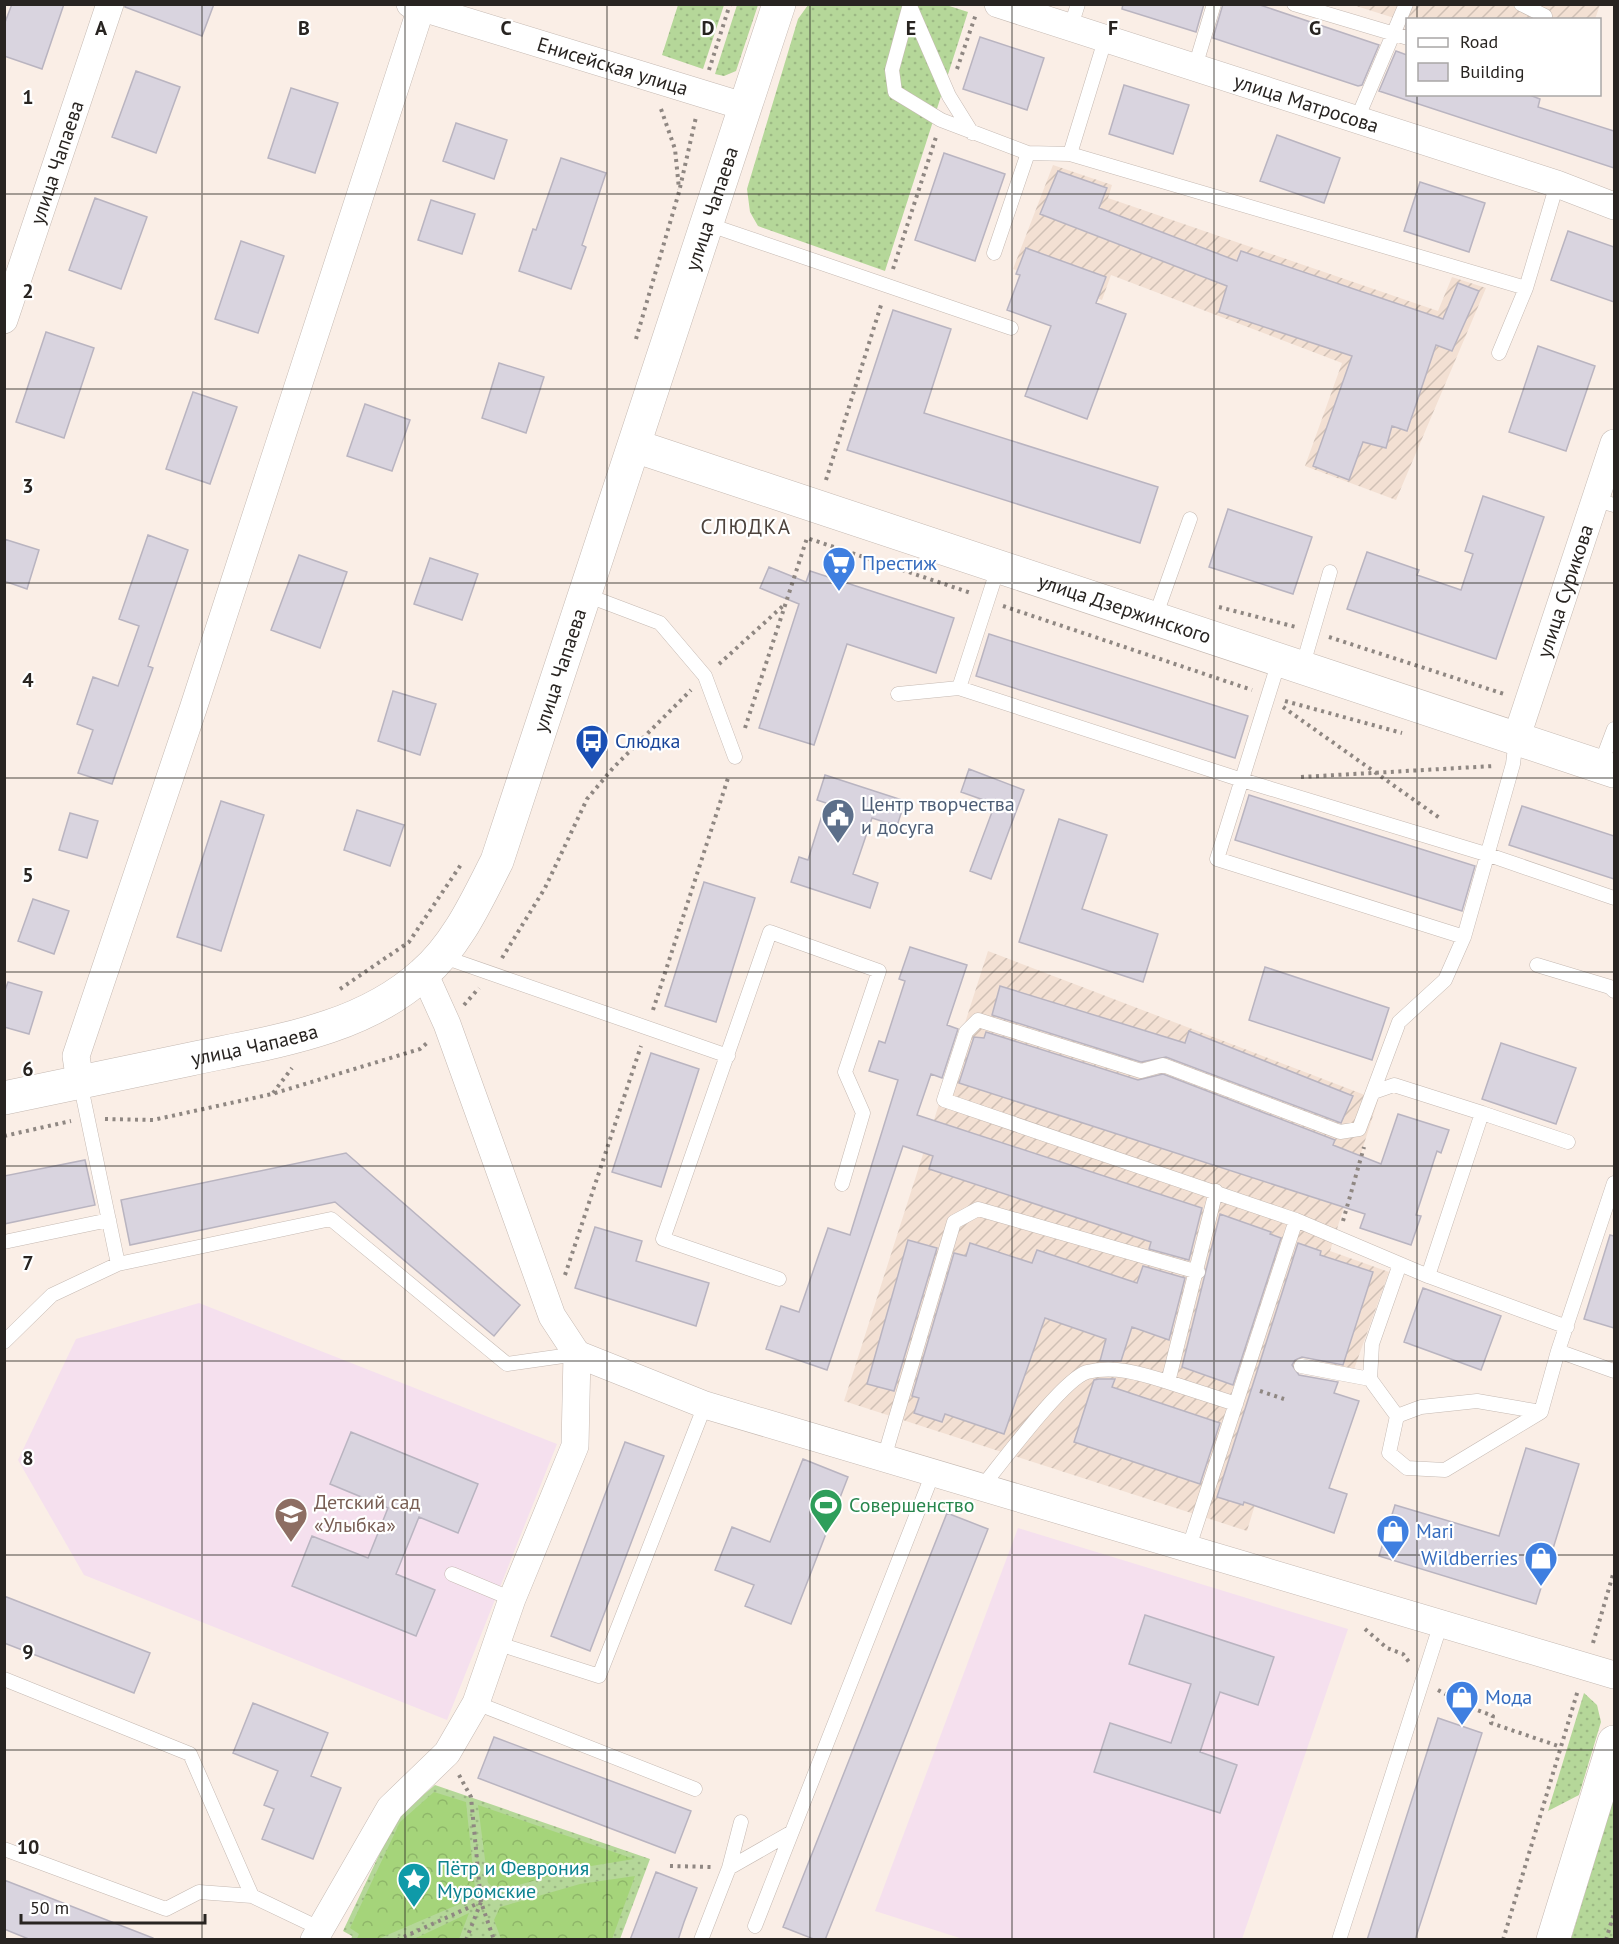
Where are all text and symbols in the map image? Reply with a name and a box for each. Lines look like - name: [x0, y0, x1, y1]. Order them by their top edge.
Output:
- text: A: [95, 15, 108, 41]
- text: B: [298, 15, 310, 41]
- text: C: [500, 15, 512, 41]
- text: D: [702, 15, 715, 41]
- text: E: [906, 15, 916, 41]
- text: F: [1108, 15, 1118, 41]
- text: G: [1309, 15, 1321, 41]
- legend: [1406, 18, 1601, 96]
- text: Road: [1460, 30, 1498, 53]
- street label: Енисейская улица: [534, 31, 691, 101]
- text: Building: [1460, 60, 1524, 83]
- street label: улица Матросова: [1231, 68, 1382, 139]
- text: 1: [22, 84, 34, 110]
- street label: улица Чапаева: [24, 97, 90, 228]
- street label: улица Чапаева: [679, 143, 744, 274]
- text: 2: [22, 278, 34, 304]
- text: 3: [22, 473, 34, 499]
- district label: СЛЮДКА: [700, 513, 792, 540]
- street label: улица Сурикова: [1531, 521, 1599, 661]
- supermarket icon: Престиж: [821, 545, 857, 592]
- place label: Престиж: [862, 550, 938, 576]
- street label: улица Дзержинского: [1035, 568, 1215, 649]
- street label: улица Чапаева: [527, 605, 592, 736]
- text: 4: [22, 667, 34, 693]
- bus stop icon: Слюдка: [574, 723, 610, 770]
- place label: Слюдка: [615, 728, 680, 754]
- place label: Центр творчества и досуга: [861, 791, 1015, 840]
- public building icon: Центр творчества и досуга: [820, 797, 856, 844]
- text: 5: [22, 862, 34, 888]
- street label: улица Чапаева: [189, 1018, 321, 1072]
- text: 6: [22, 1056, 34, 1082]
- text: 7: [22, 1250, 34, 1276]
- text: 8: [22, 1445, 34, 1471]
- sports icon: Совершенство: [808, 1487, 844, 1534]
- place label: Детский сад «Улыбка»: [314, 1489, 420, 1538]
- place label: Совершенство: [849, 1492, 974, 1518]
- school or university icon: Детский сад «Улыбка»: [273, 1496, 309, 1543]
- shop icon: Mari: [1375, 1513, 1411, 1560]
- place label: Mari: [1416, 1518, 1454, 1544]
- shop icon: Wildberries: [1523, 1540, 1559, 1587]
- place label: Wildberries: [1421, 1545, 1518, 1571]
- text: 9: [22, 1639, 34, 1665]
- shop icon: Мода: [1444, 1679, 1480, 1726]
- place label: Мода: [1485, 1684, 1532, 1710]
- text: 10: [17, 1834, 39, 1860]
- place label: Пётр и Феврония Муромские: [437, 1855, 589, 1904]
- place icon: Пётр и Феврония Муромские: [396, 1861, 432, 1908]
- scale bar: [21, 1887, 206, 1925]
- text: 50 m: [30, 1896, 69, 1919]

